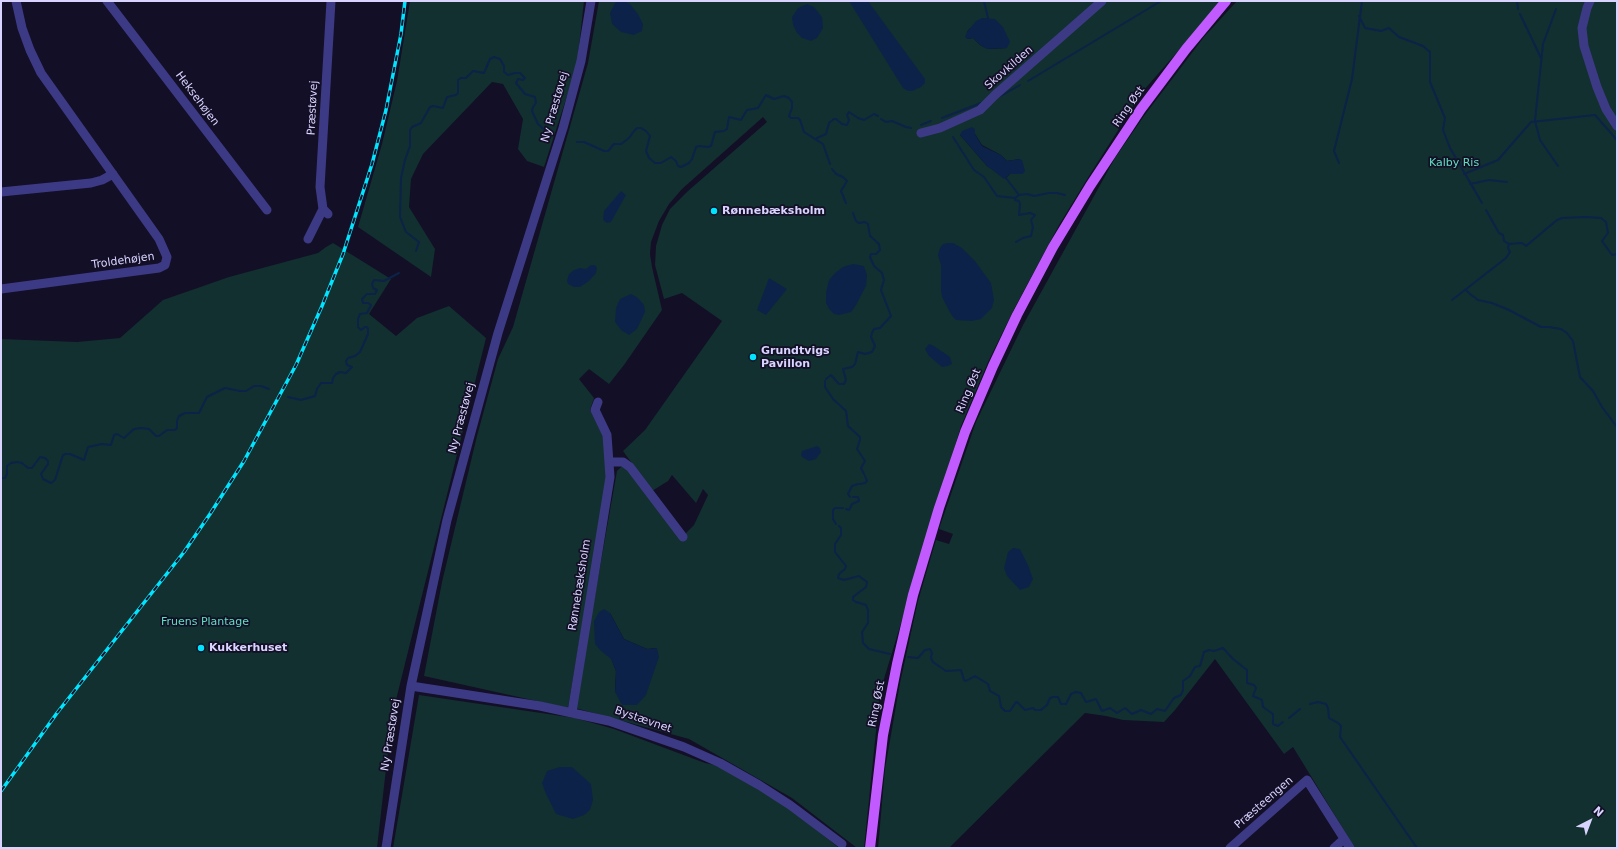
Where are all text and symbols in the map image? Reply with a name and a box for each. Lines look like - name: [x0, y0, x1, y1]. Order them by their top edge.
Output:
- street label: Skovkilden: [982, 44, 1036, 92]
- street label: Heksehøjen: [172, 69, 222, 129]
- street label: Ny Præstøvej: [539, 70, 571, 144]
- street label: Præstøvej: [305, 80, 321, 136]
- street label: Ring Øst: [1110, 84, 1148, 130]
- park label: Kalby Ris: [1429, 156, 1479, 170]
- place label: Rønnebæksholm: [722, 204, 825, 218]
- marker: Rønnebæksholm: [709, 206, 719, 216]
- street label: Troldehøjen: [91, 250, 155, 272]
- place label: Grundtvigs Pavillon: [761, 344, 830, 370]
- marker: Grundtvigs Pavillon: [748, 352, 758, 362]
- street label: Ring Øst: [954, 367, 984, 415]
- street label: Ny Præstøvej: [446, 381, 478, 455]
- street label: Rønnebæksholm: [566, 538, 594, 632]
- park label: Fruens Plantage: [161, 615, 249, 629]
- place label: Kukkerhuset: [209, 641, 287, 655]
- marker: Kukkerhuset: [196, 643, 206, 653]
- street label: Ring Øst: [866, 680, 888, 728]
- street label: Ny Præstøvej: [379, 698, 403, 772]
- street label: Bystævnet: [613, 704, 673, 736]
- street label: Præsteengen: [1232, 774, 1296, 832]
- north arrow: [1570, 801, 1610, 841]
- text: N: [1591, 804, 1606, 820]

